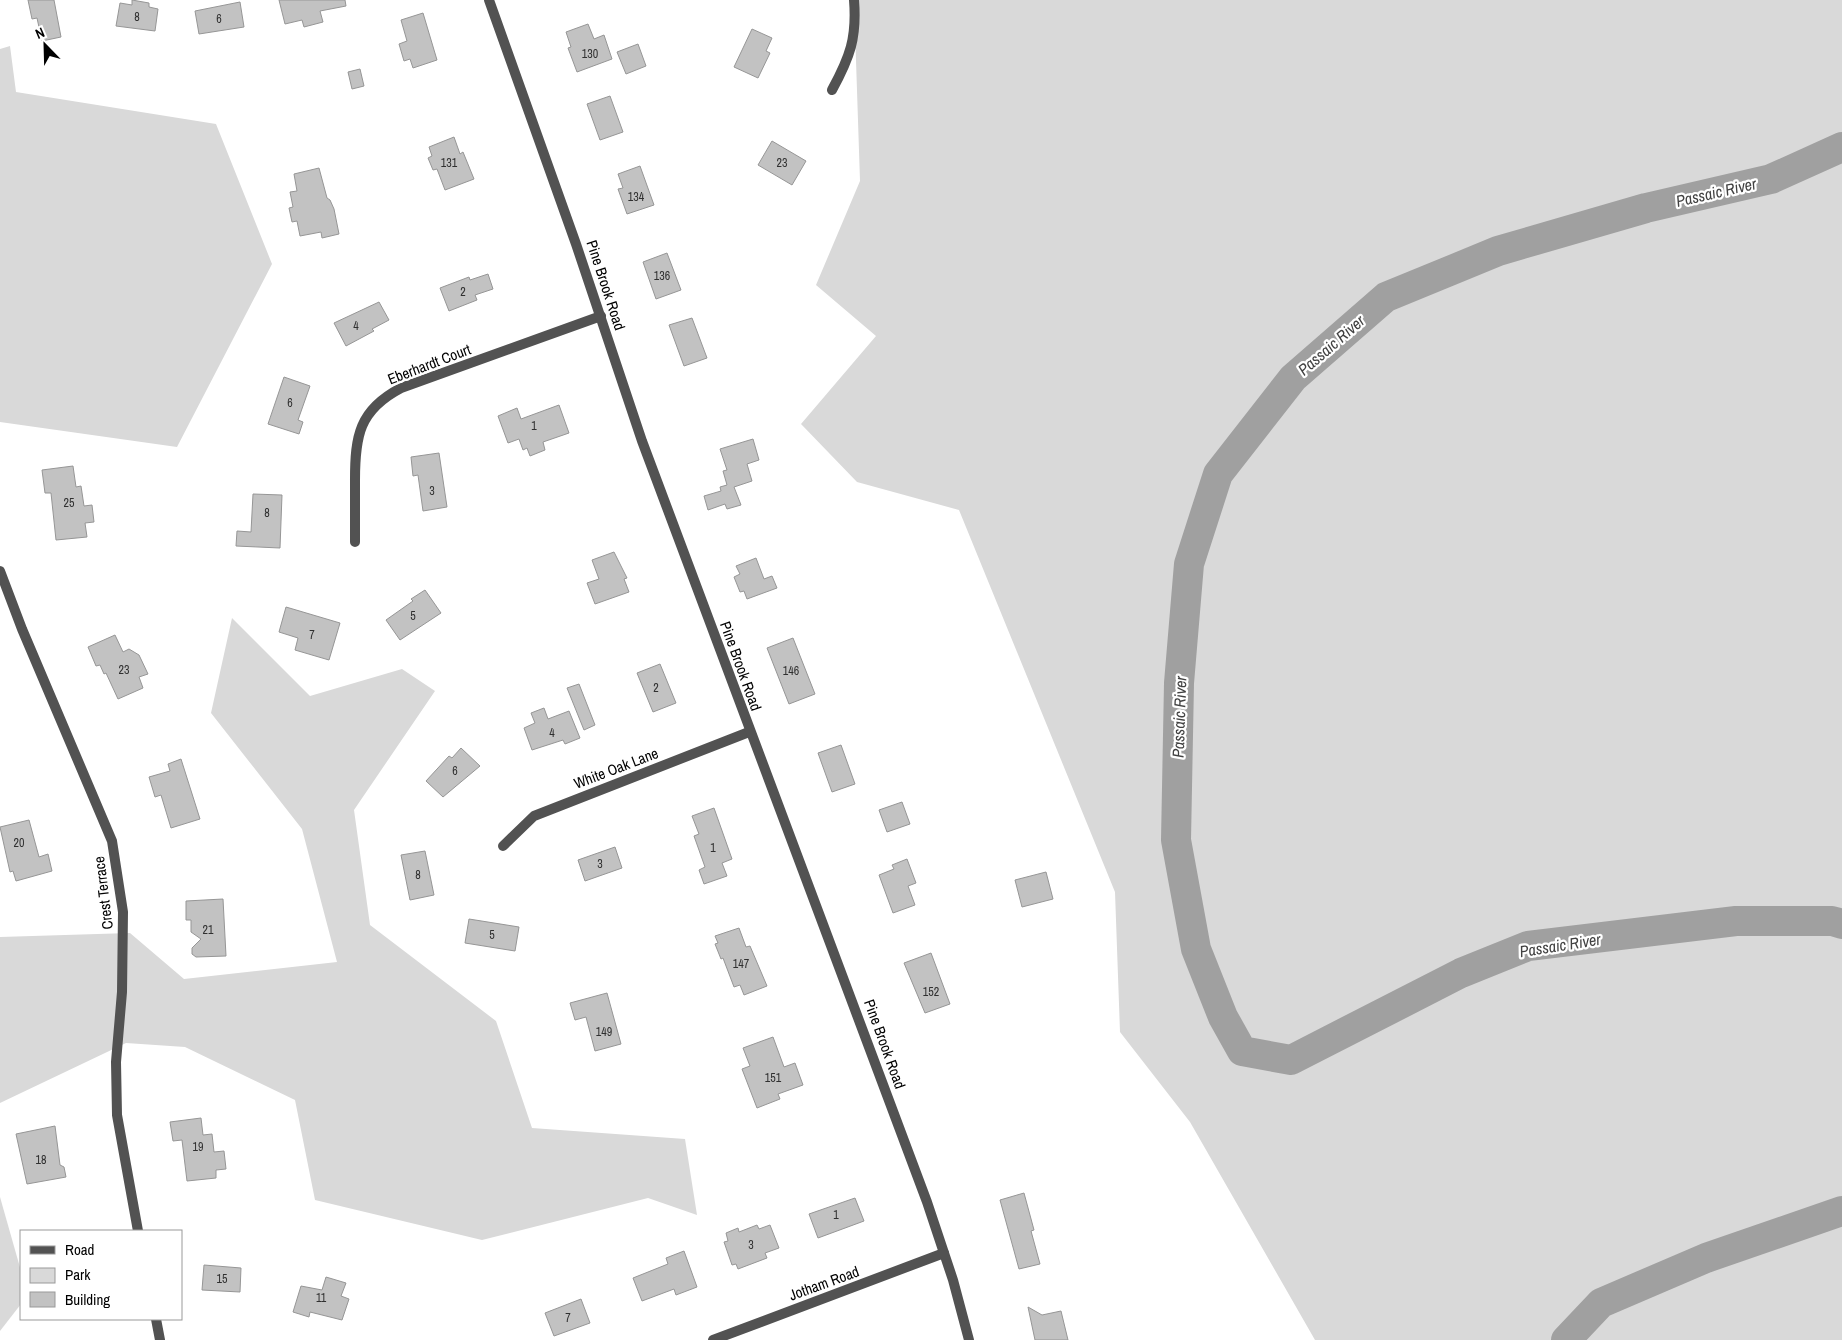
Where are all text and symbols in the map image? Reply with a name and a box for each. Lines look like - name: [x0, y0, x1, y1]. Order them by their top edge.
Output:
- house number: 8: [134, 9, 140, 25]
- house number: 6: [216, 11, 222, 27]
- north arrow: [20, 20, 70, 70]
- text: N: [33, 23, 47, 43]
- house number: 130: [582, 46, 598, 62]
- house number: 131: [441, 155, 458, 171]
- house number: 23: [777, 155, 787, 171]
- water label: Passaic River: [1674, 172, 1759, 212]
- house number: 134: [628, 189, 645, 205]
- street label: Pine Brook Road: [582, 237, 630, 333]
- house number: 136: [654, 268, 670, 284]
- house number: 2: [460, 284, 466, 300]
- water label: Passaic River: [1293, 309, 1370, 380]
- house number: 4: [353, 318, 359, 334]
- street label: Eberhardt Court: [384, 338, 474, 389]
- house number: 6: [287, 395, 293, 411]
- house number: 1: [531, 418, 537, 434]
- house number: 3: [429, 483, 435, 499]
- house number: 25: [64, 495, 75, 511]
- house number: 8: [264, 505, 270, 521]
- house number: 5: [410, 608, 416, 624]
- street label: Pine Brook Road: [715, 618, 767, 714]
- house number: 7: [309, 627, 315, 643]
- house number: 23: [119, 662, 129, 678]
- house number: 146: [783, 663, 799, 679]
- water label: Passaic River: [1167, 675, 1191, 758]
- house number: 2: [653, 680, 659, 696]
- house number: 4: [549, 725, 555, 741]
- street label: White Oak Lane: [571, 742, 661, 794]
- house number: 6: [452, 763, 458, 779]
- house number: 20: [14, 835, 24, 851]
- house number: 1: [710, 840, 716, 856]
- street label: Crest Terrace: [88, 855, 118, 931]
- house number: 3: [597, 856, 603, 872]
- house number: 8: [415, 867, 421, 883]
- house number: 21: [203, 922, 214, 938]
- house number: 5: [489, 927, 495, 943]
- water label: Passaic River: [1518, 928, 1603, 962]
- house number: 147: [733, 956, 750, 972]
- house number: 152: [923, 984, 939, 1000]
- street label: Pine Brook Road: [859, 996, 911, 1092]
- house number: 149: [596, 1024, 612, 1040]
- house number: 151: [765, 1070, 782, 1086]
- house number: 19: [193, 1139, 203, 1155]
- house number: 18: [36, 1152, 46, 1168]
- house number: 1: [833, 1207, 839, 1223]
- legend: [20, 1230, 182, 1320]
- house number: 3: [748, 1237, 754, 1253]
- text: Road: [65, 1239, 94, 1260]
- street label: Jotham Road: [786, 1261, 862, 1305]
- text: Park: [65, 1264, 91, 1285]
- house number: 15: [217, 1271, 228, 1287]
- text: Building: [65, 1289, 110, 1310]
- house number: 11: [316, 1290, 327, 1306]
- house number: 7: [565, 1310, 571, 1326]

